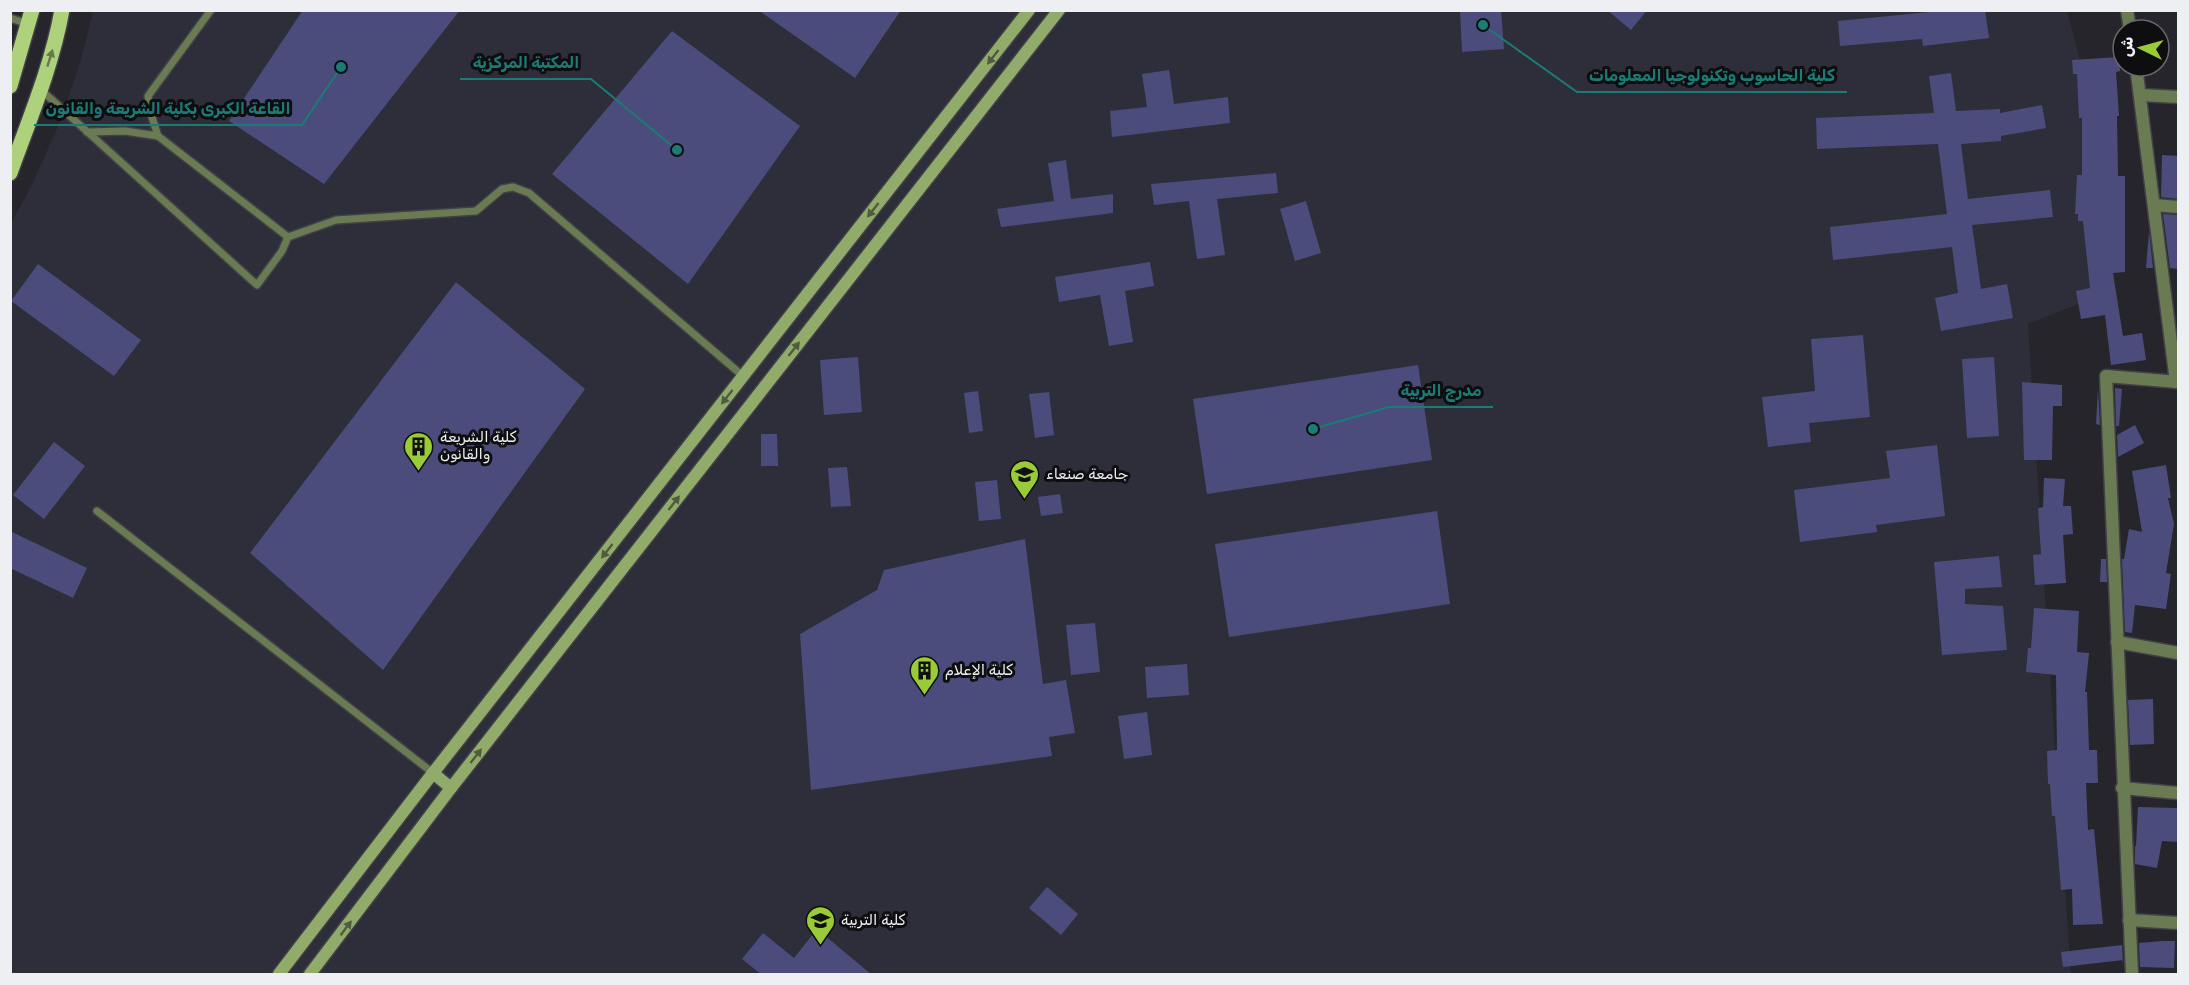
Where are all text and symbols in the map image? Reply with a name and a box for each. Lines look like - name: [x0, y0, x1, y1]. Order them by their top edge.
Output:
- north arrow: [2111, 18, 2171, 78]
- text: ش: [2116, 36, 2137, 58]
- callout: المكتبة المركزية: [460, 45, 591, 79]
- one-way arrow: [46, 49, 55, 67]
- one-way arrow: [987, 49, 999, 64]
- text: المكتبة المركزية: [473, 53, 579, 72]
- callout: كلية الحاسوب وتكنولوجيا المعلومات: [1577, 58, 1847, 92]
- text: كلية الحاسوب وتكنولوجيا المعلومات: [1589, 66, 1835, 85]
- callout: القاعة الكبرى بكلية الشريعة والقانون: [34, 91, 302, 125]
- text: القاعة الكبرى بكلية الشريعة والقانون: [46, 99, 290, 118]
- one-way arrow: [867, 203, 879, 218]
- one-way arrow: [787, 341, 800, 357]
- callout: مدرج التربية: [1389, 373, 1493, 407]
- text: مدرج التربية: [1401, 381, 1481, 402]
- one-way arrow: [720, 389, 733, 405]
- place label: كلية الشريعة والقانون: [440, 428, 517, 464]
- building icon: كلية الشريعة والقانون: [403, 430, 435, 472]
- school or university icon: جامعة صنعاء: [1009, 458, 1041, 500]
- place label: جامعة صنعاء: [1046, 465, 1128, 483]
- one-way arrow: [667, 495, 680, 511]
- one-way arrow: [601, 543, 613, 558]
- building icon: كلية الإعلام: [908, 654, 940, 696]
- place label: كلية الإعلام: [945, 661, 1013, 680]
- one-way arrow: [470, 748, 482, 763]
- school or university icon: كلية التربية: [804, 904, 836, 946]
- place label: كلية التربية: [841, 911, 906, 929]
- one-way arrow: [339, 920, 351, 935]

